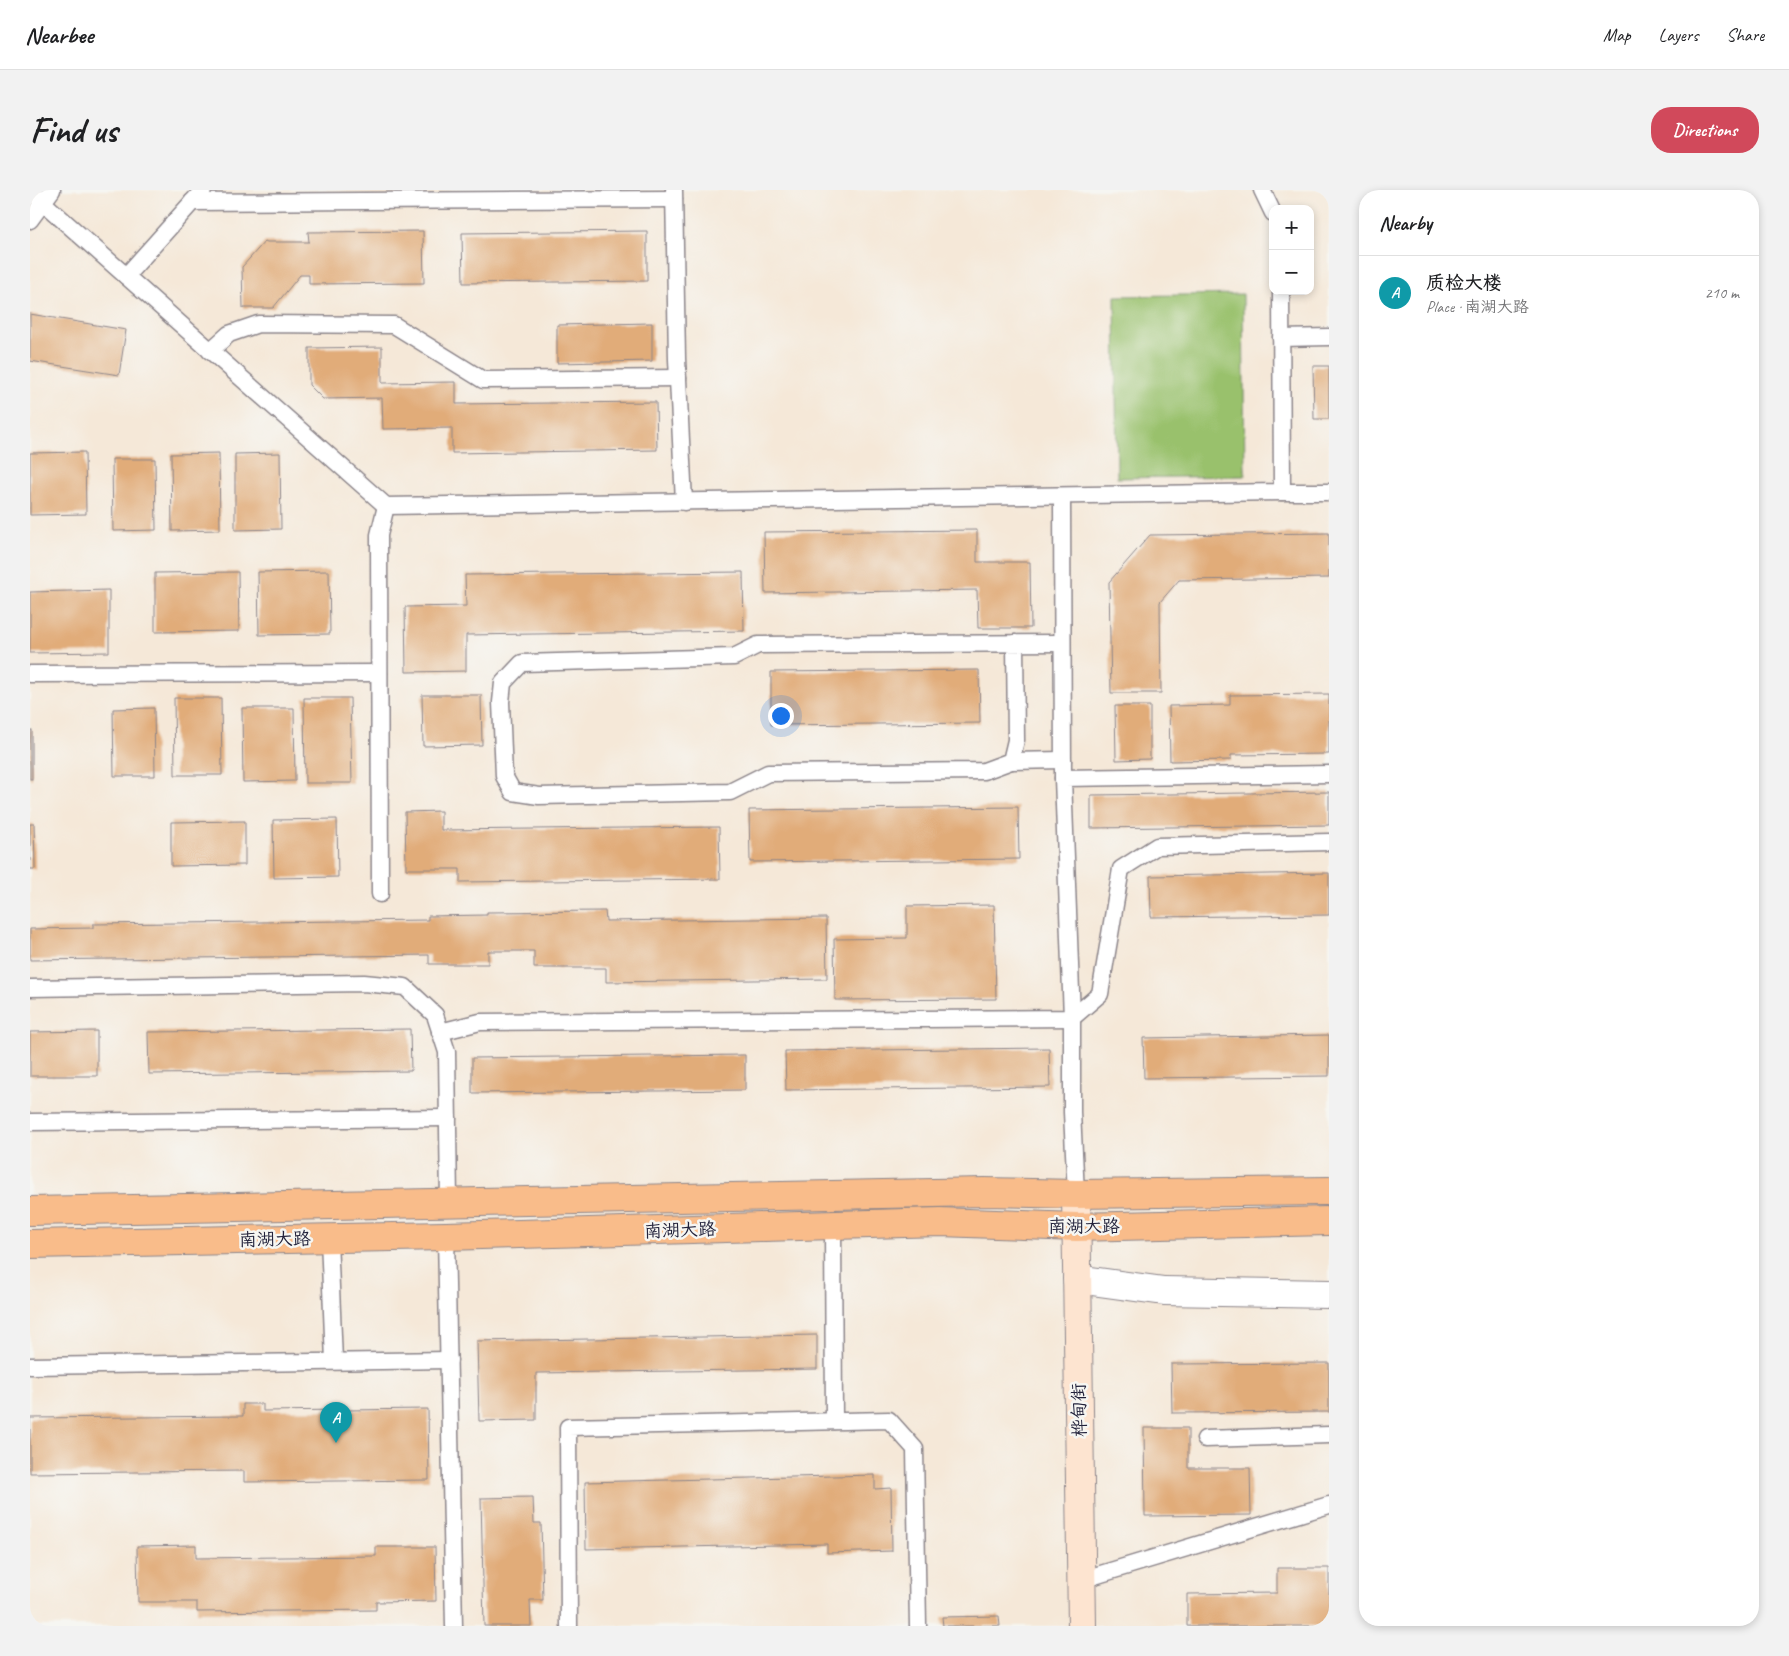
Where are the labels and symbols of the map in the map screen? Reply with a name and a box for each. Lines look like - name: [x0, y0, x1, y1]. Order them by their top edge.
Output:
- your location: [768, 703, 794, 729]
- street label: 南湖大路: [1048, 1215, 1120, 1237]
- street label: 南湖大路: [644, 1218, 716, 1242]
- street label: 南湖大路: [239, 1227, 311, 1251]
- street label: 桦甸街: [1068, 1383, 1090, 1437]
- pin: A: [320, 1402, 352, 1443]

